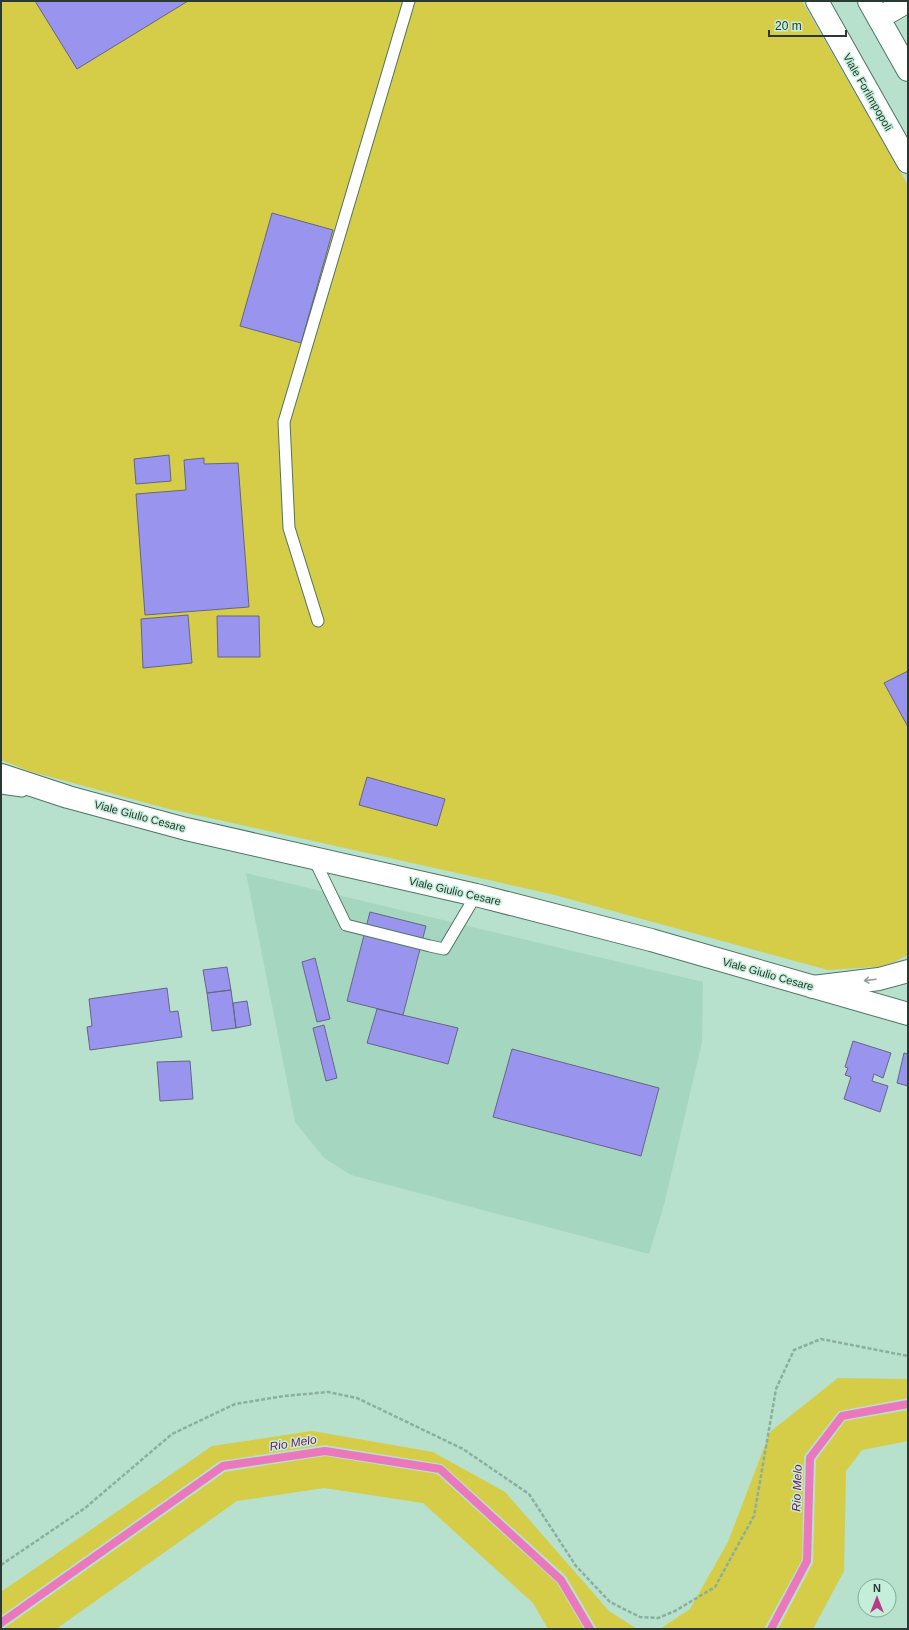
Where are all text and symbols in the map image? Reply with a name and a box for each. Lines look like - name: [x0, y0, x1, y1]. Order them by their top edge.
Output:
- scale bar: [769, 12, 846, 38]
- text: 20 m: [775, 19, 802, 33]
- street label: Viale Forlimpopoli: [841, 51, 895, 133]
- street label: Viale Giulio Cesare: [93, 798, 187, 834]
- street label: Viale Giulio Cesare: [408, 875, 502, 907]
- street label: Viale Giulio Cesare: [721, 955, 815, 993]
- one-way arrow: [864, 977, 877, 984]
- water label: Rio Melo: [269, 1432, 318, 1454]
- water label: Rio Melo: [789, 1464, 805, 1512]
- north arrow: [857, 1578, 897, 1618]
- text: N: [873, 1582, 881, 1594]

